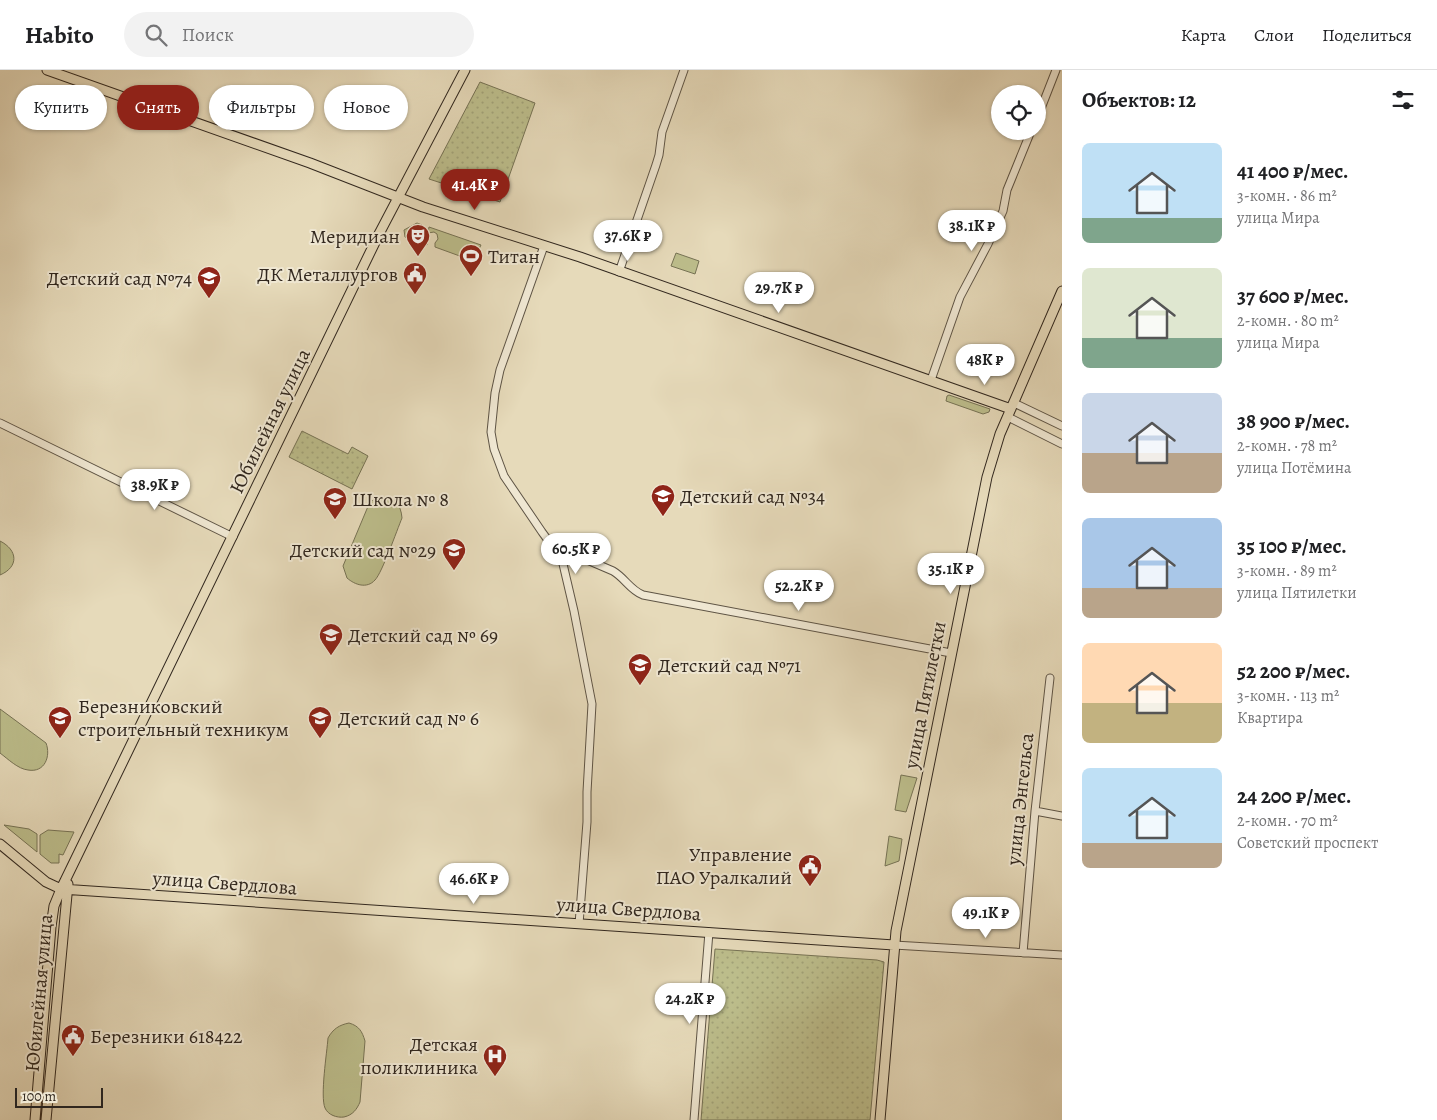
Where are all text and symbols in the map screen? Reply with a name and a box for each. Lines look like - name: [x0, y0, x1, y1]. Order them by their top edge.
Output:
- search box: [124, 12, 474, 57]
- text: Habito: [25, 19, 94, 51]
- icon: search: [142, 21, 170, 49]
- text: Поиск: [182, 22, 234, 48]
- text: Карта: [1181, 23, 1226, 47]
- text: Слои: [1254, 23, 1294, 47]
- text: Поделиться: [1322, 23, 1412, 47]
- chip: Купить: [15, 85, 107, 130]
- chip: Снять: [117, 85, 199, 130]
- chip: Фильтры: [209, 85, 314, 130]
- chip: Новое: [324, 85, 408, 130]
- map controls: [991, 85, 1046, 140]
- button: locate: [991, 85, 1046, 140]
- text: Объектов: 12: [1082, 86, 1196, 114]
- icon: filters: [1389, 86, 1417, 114]
- text: 41 400 ₽/мес.: [1237, 157, 1349, 185]
- icon: home: [1122, 163, 1182, 223]
- pin: 41.4K ₽: [429, 168, 521, 211]
- text: 41.4K ₽: [452, 174, 498, 196]
- text: 3-комн. · 86 m²: [1237, 185, 1337, 207]
- text: улица Мира: [1237, 207, 1320, 229]
- pin: 38.1K ₽: [926, 210, 1018, 252]
- text: 38.1K ₽: [949, 215, 995, 237]
- pin: 37.6K ₽: [582, 220, 674, 262]
- place label: Меридиан: [310, 223, 400, 250]
- theatre icon: Меридиан: [405, 223, 431, 257]
- text: 37.6K ₽: [604, 225, 652, 247]
- sports icon: Титан: [458, 243, 484, 277]
- place label: Титан: [488, 243, 540, 270]
- place label: ДК Металлургов: [257, 261, 398, 288]
- public building icon: ДК Металлургов: [402, 261, 428, 295]
- place label: Детский сад №74: [47, 265, 192, 292]
- school or university icon: Детский сад №74: [196, 265, 222, 299]
- pin: 29.7K ₽: [733, 272, 825, 314]
- text: 29.7K ₽: [755, 277, 803, 299]
- text: 37 600 ₽/мес.: [1237, 282, 1349, 310]
- icon: home: [1122, 288, 1182, 348]
- text: 2-комн. · 80 m²: [1237, 310, 1339, 332]
- text: улица Мира: [1237, 332, 1320, 354]
- street label: Юбилейная улица: [223, 343, 317, 498]
- pin: 48K ₽: [950, 344, 1020, 386]
- text: 48K ₽: [967, 349, 1003, 371]
- text: 38 900 ₽/мес.: [1237, 407, 1350, 435]
- icon: home: [1122, 413, 1182, 473]
- text: 2-комн. · 78 m²: [1237, 435, 1337, 457]
- text: улица Потёмина: [1237, 457, 1351, 479]
- pin: 38.9K ₽: [109, 468, 201, 511]
- text: 38.9K ₽: [131, 474, 179, 496]
- school or university icon: Детский сад №34: [650, 483, 676, 517]
- place label: Детский сад №34: [680, 483, 825, 510]
- school or university icon: Школа № 8: [322, 486, 348, 520]
- place label: Школа № 8: [352, 486, 449, 513]
- pin: 60.5K ₽: [530, 532, 622, 575]
- text: 35 100 ₽/мес.: [1237, 532, 1347, 560]
- place label: Детский сад №29: [290, 537, 436, 564]
- school or university icon: Детский сад №29: [441, 537, 467, 571]
- text: 60.5K ₽: [552, 538, 600, 560]
- icon: home: [1122, 538, 1182, 598]
- pin: 35.1K ₽: [905, 552, 997, 595]
- text: 35.1K ₽: [928, 558, 974, 580]
- text: 3-комн. · 89 m²: [1237, 560, 1337, 582]
- pin: 52.2K ₽: [753, 570, 845, 612]
- text: 52.2K ₽: [775, 575, 823, 597]
- text: улица Пятилетки: [1237, 582, 1357, 604]
- street label: улица Пятилетки: [897, 619, 953, 772]
- school or university icon: Детский сад № 69: [318, 622, 344, 656]
- place label: Детский сад № 69: [348, 622, 498, 649]
- school or university icon: Детский сад №71: [627, 652, 653, 686]
- place label: Детский сад №71: [658, 652, 801, 679]
- text: 52 200 ₽/мес.: [1237, 657, 1351, 685]
- icon: home: [1122, 663, 1182, 723]
- text: 3-комн. · 113 m²: [1237, 685, 1339, 707]
- place label: Березниковский строительный техникум: [78, 693, 289, 743]
- school or university icon: Березниковский строительный техникум: [47, 705, 73, 739]
- school or university icon: Детский сад № 6: [307, 705, 333, 739]
- place label: Детский сад № 6: [338, 705, 479, 732]
- text: Квартира: [1237, 707, 1303, 729]
- street label: улица Энгельса: [1000, 731, 1040, 867]
- text: 24 200 ₽/мес.: [1237, 782, 1351, 810]
- icon: home: [1122, 788, 1182, 848]
- text: 2-комн. · 70 m²: [1237, 810, 1338, 832]
- text: Советский проспект: [1237, 832, 1378, 854]
- place label: Управление ПАО Уралкалий: [656, 841, 792, 891]
- public building icon: Управление ПАО Уралкалий: [797, 853, 823, 887]
- pin: 46.6K ₽: [428, 862, 520, 905]
- street label: улица Свердлова: [151, 864, 299, 902]
- text: 46.6K ₽: [450, 868, 498, 890]
- street label: улица Свердлова: [555, 890, 703, 928]
- pin: 49.1K ₽: [940, 896, 1032, 939]
- text: 49.1K ₽: [963, 902, 1009, 924]
- street label: Юбилейная улица: [19, 912, 59, 1073]
- pin: 24.2K ₽: [644, 982, 736, 1025]
- text: 24.2K ₽: [666, 988, 714, 1010]
- public building icon: Березники 618422: [60, 1023, 86, 1057]
- place label: Березники 618422: [90, 1023, 243, 1050]
- place label: Детская поликлиника: [360, 1031, 479, 1081]
- hospital icon: Детская поликлиника: [482, 1043, 508, 1077]
- scale bar: [15, 1085, 102, 1108]
- text: 100 m: [22, 1087, 56, 1106]

